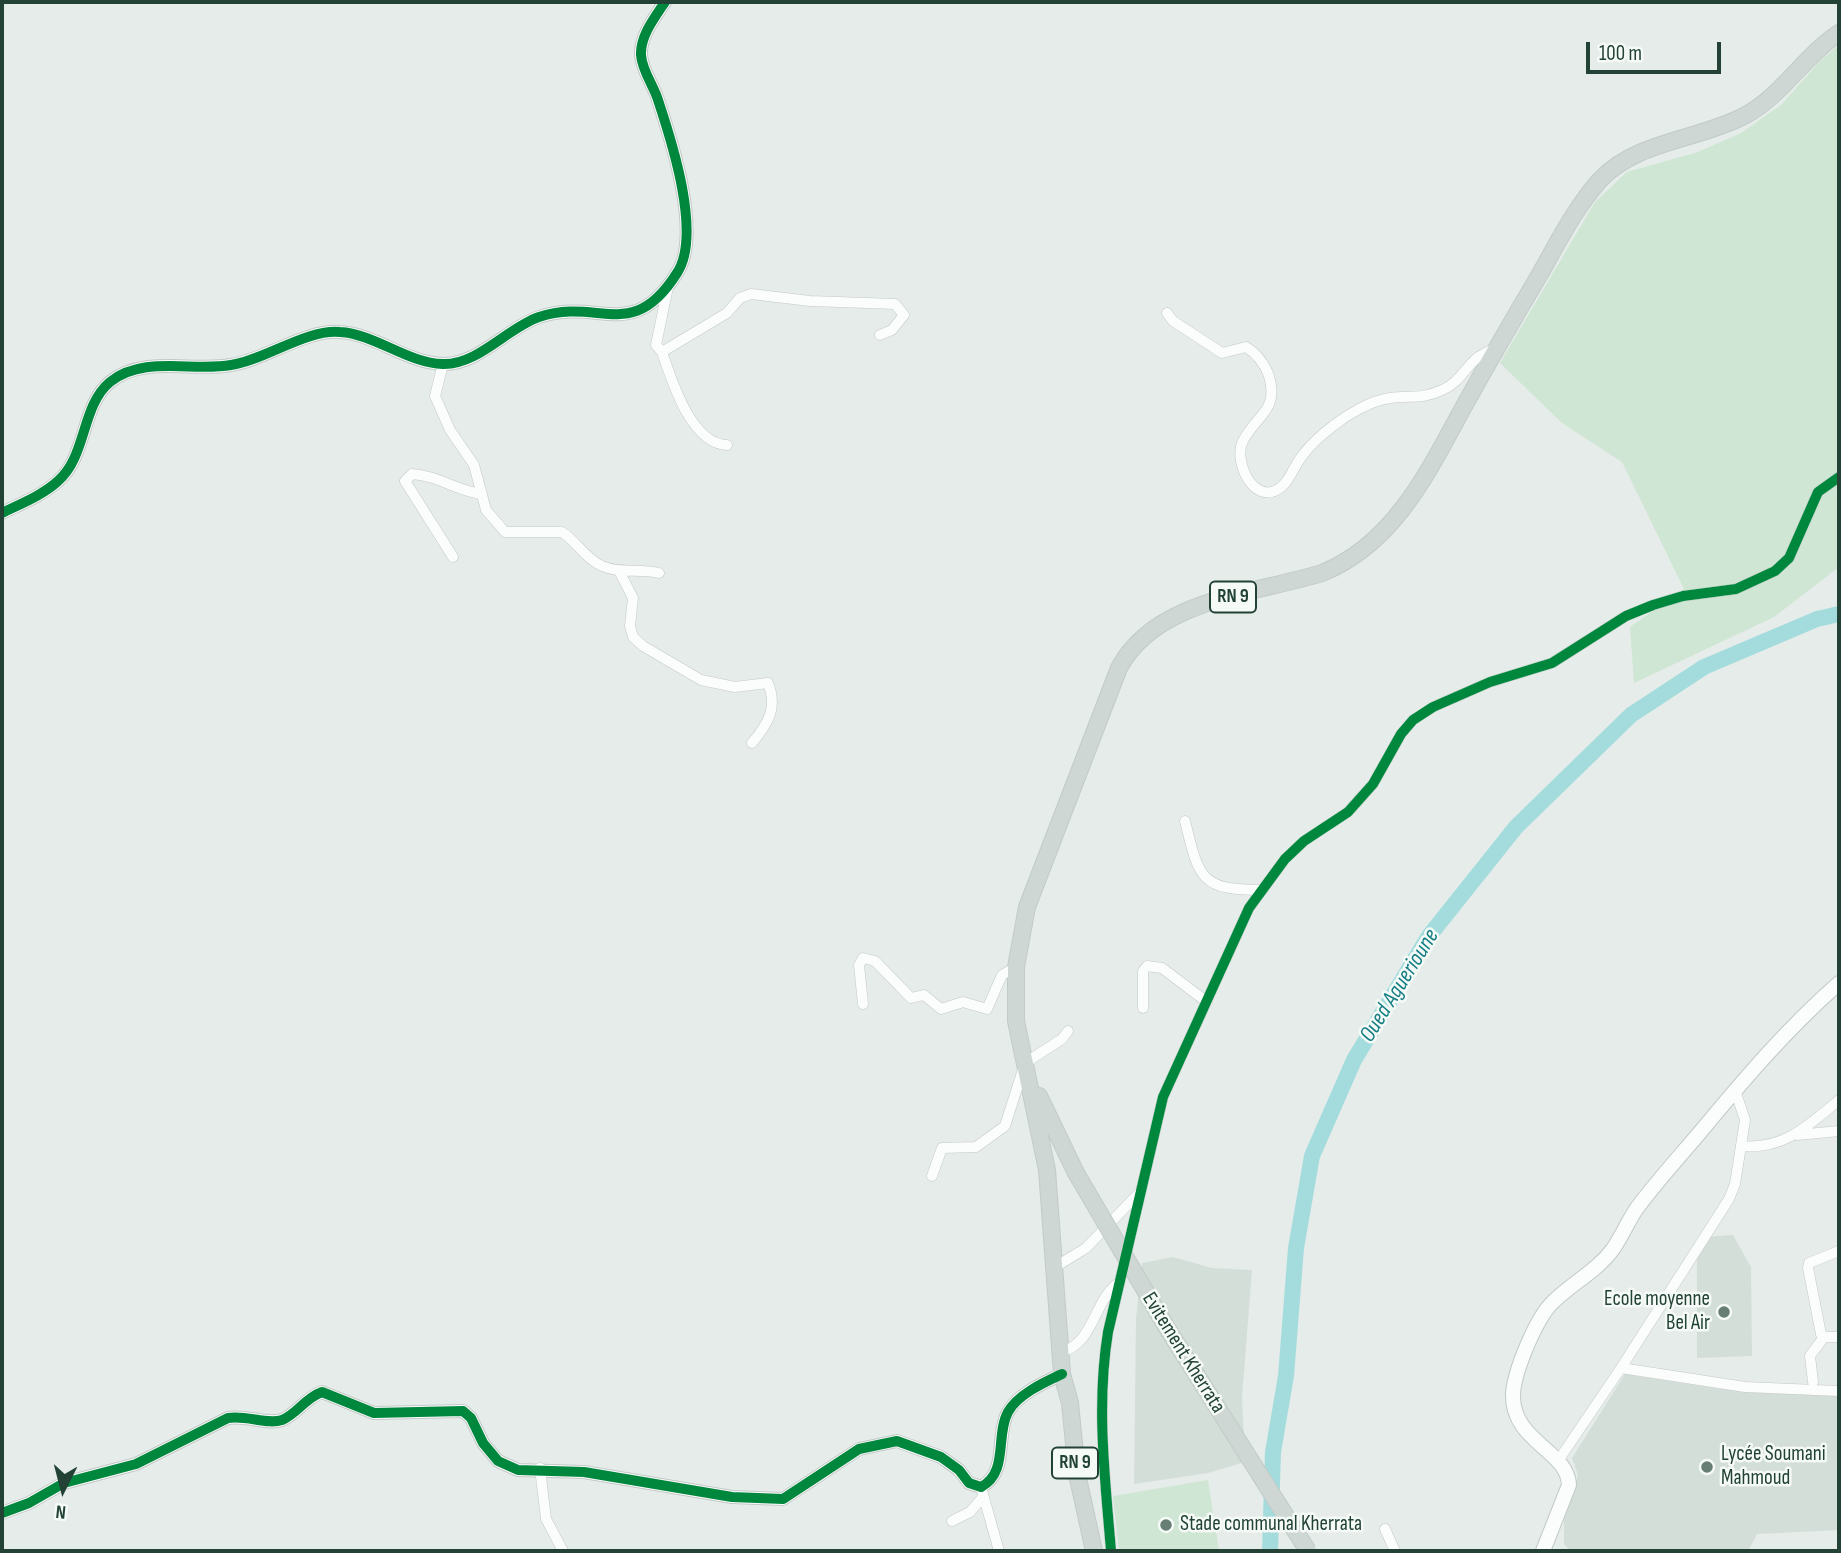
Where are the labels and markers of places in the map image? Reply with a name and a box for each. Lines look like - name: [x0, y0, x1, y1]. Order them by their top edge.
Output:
- place label: Ecole moyenne Bel Air: [1604, 1287, 1710, 1337]
- marker: Ecole moyenne Bel Air: [1716, 1304, 1732, 1320]
- place label: Lycée Soumani Mahmoud: [1721, 1442, 1826, 1492]
- marker: Lycée Soumani Mahmoud: [1699, 1459, 1715, 1475]
- place label: Stade communal Kherrata: [1180, 1512, 1362, 1538]
- marker: Stade communal Kherrata: [1158, 1517, 1174, 1533]

